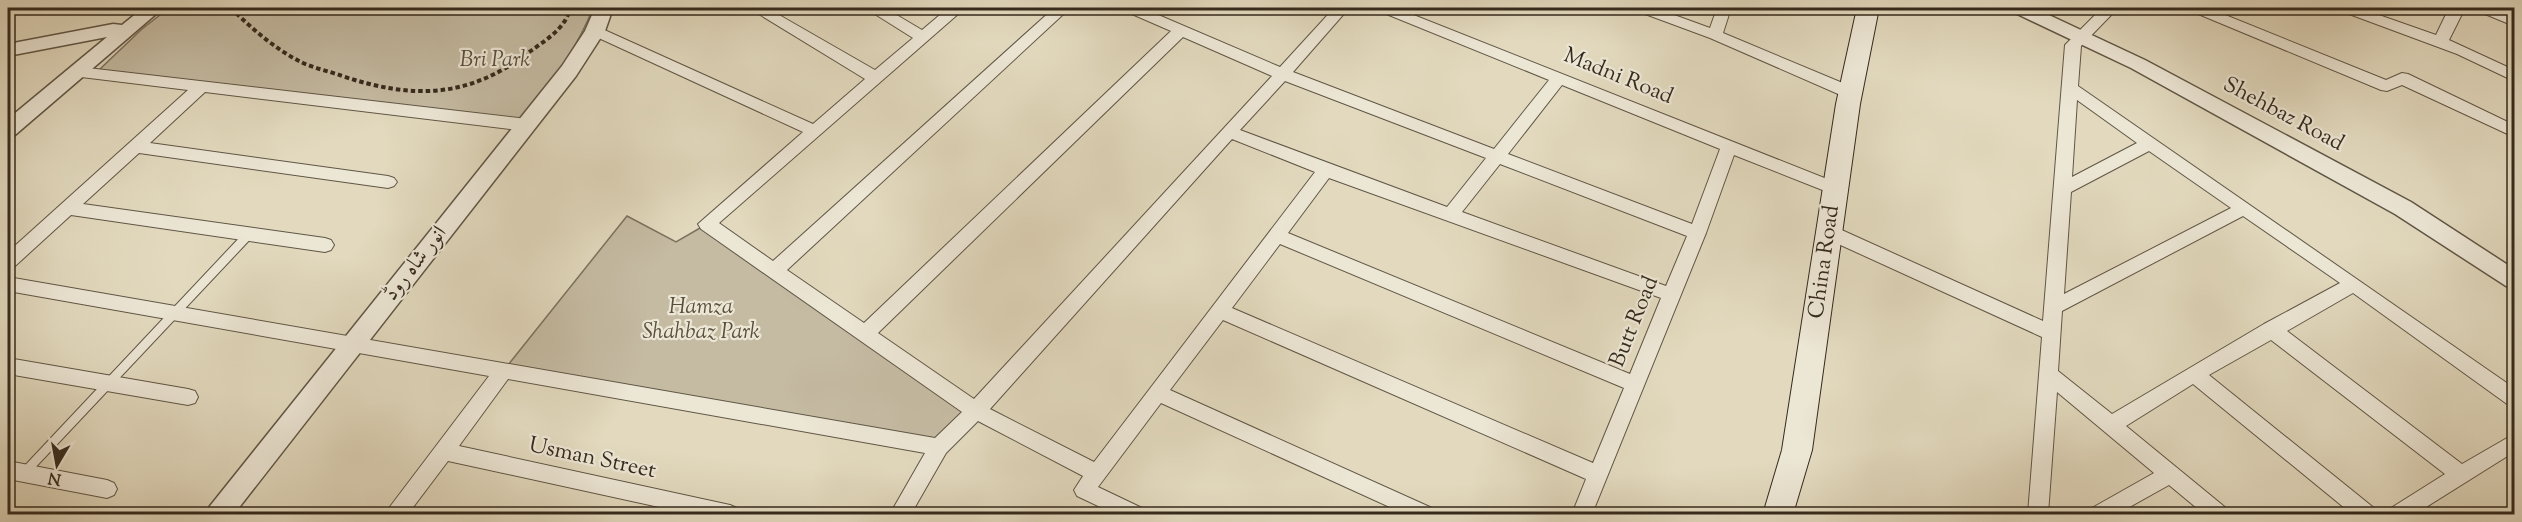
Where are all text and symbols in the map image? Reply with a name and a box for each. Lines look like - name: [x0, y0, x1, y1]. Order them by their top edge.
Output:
- street label: Madni Road: [1558, 40, 1678, 114]
- park label: Bri Park: [460, 45, 530, 77]
- street label: Shehbaz Road: [2217, 70, 2349, 160]
- street label: China Road: [1801, 203, 1849, 321]
- street label: انور شاہ روڈ: [376, 220, 456, 308]
- street label: Butt Road: [1602, 272, 1668, 372]
- park label: Hamza Shahbaz Park: [642, 292, 760, 349]
- street label: Usman Street: [525, 430, 659, 488]
- north arrow: [27, 435, 87, 495]
- text: N: [46, 465, 63, 490]

